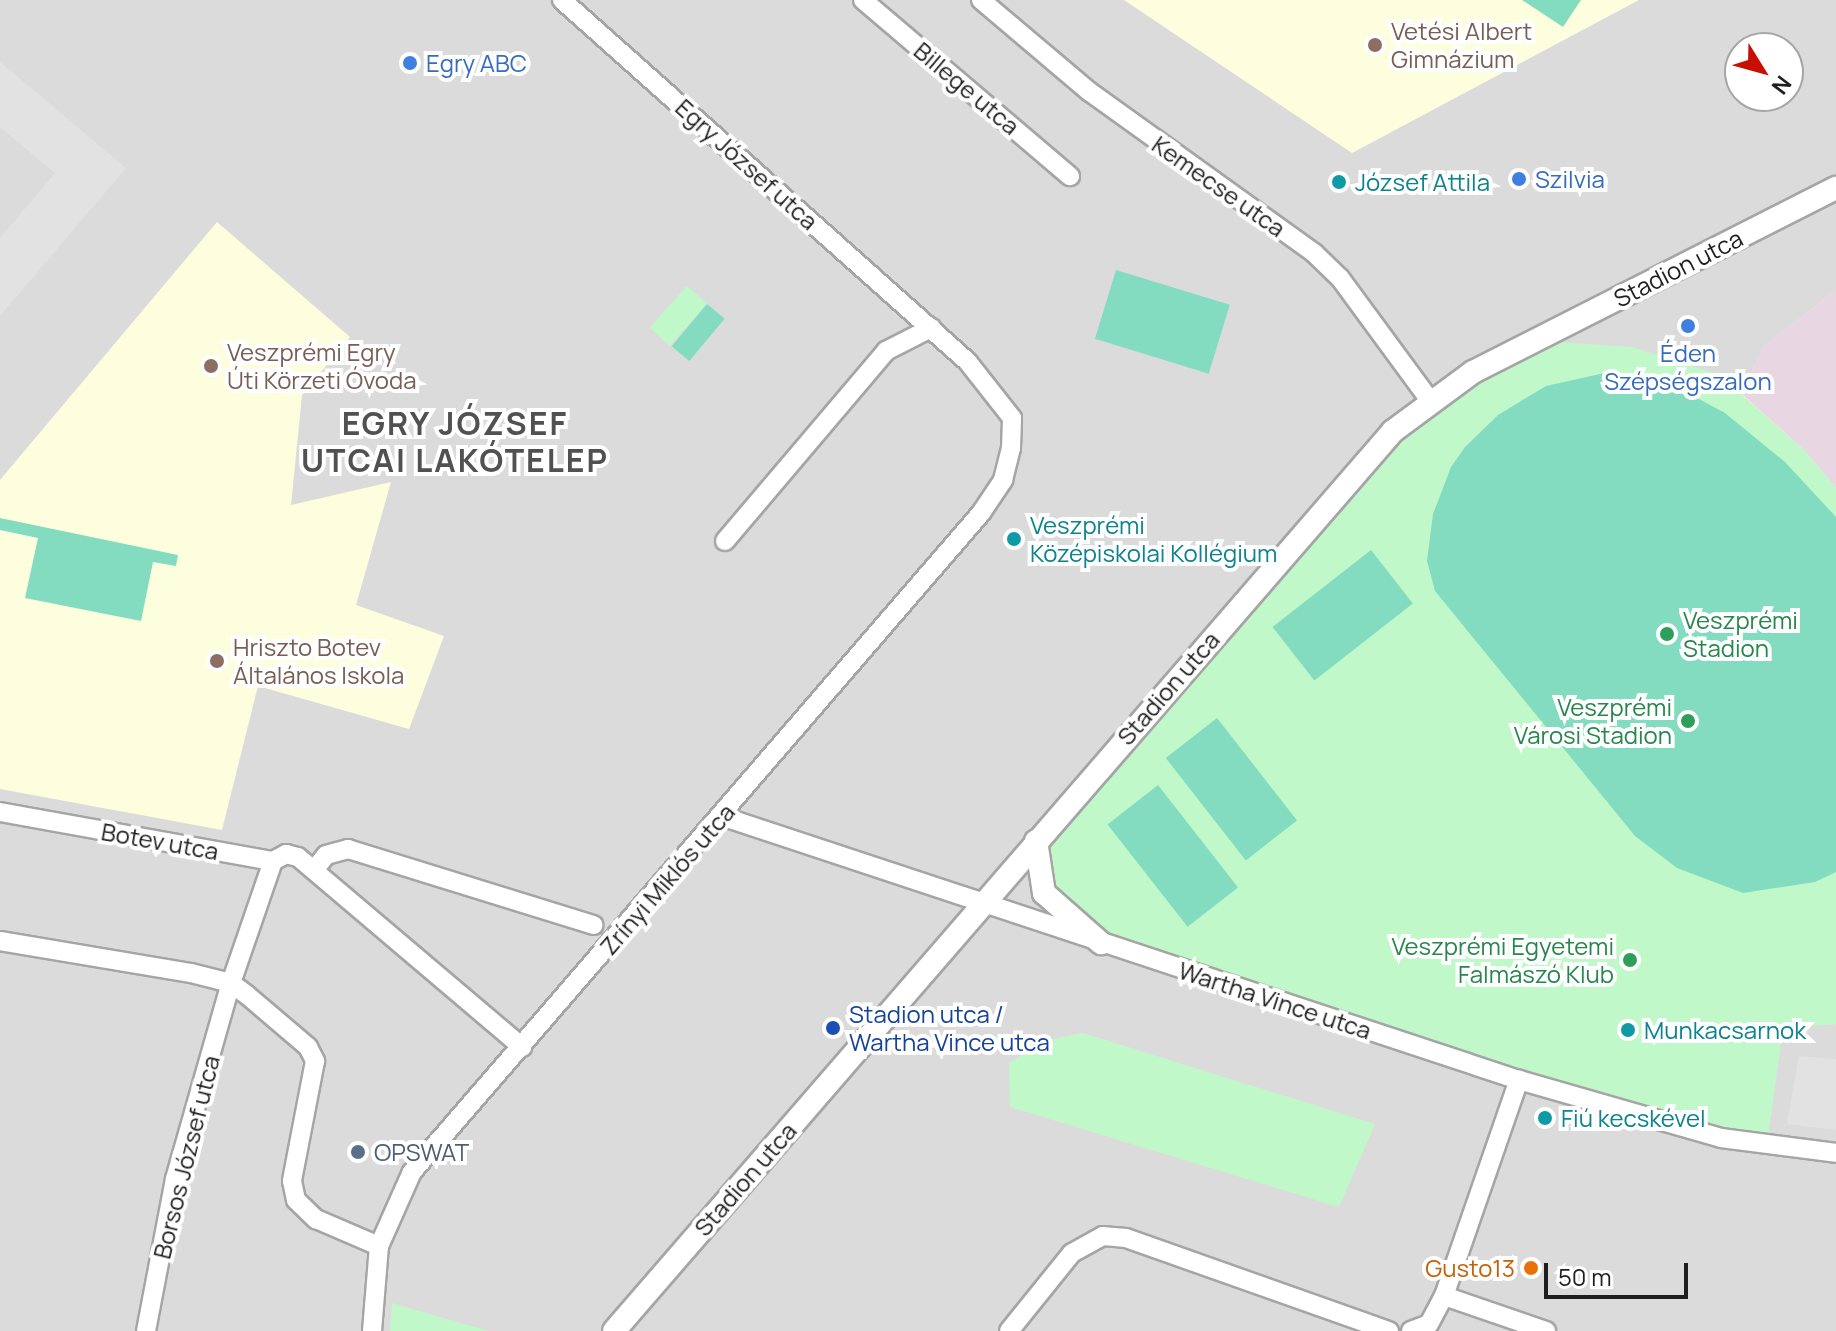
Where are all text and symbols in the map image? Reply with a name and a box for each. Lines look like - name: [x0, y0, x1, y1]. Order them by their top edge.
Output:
- place label: Vetési Albert Gimnázium: [1391, 17, 1532, 73]
- north arrow: [1724, 32, 1804, 112]
- street label: Billege utca: [909, 36, 1025, 140]
- marker: Vetési Albert Gimnázium: [1366, 36, 1384, 54]
- place label: Egry ABC: [426, 49, 527, 77]
- marker: Egry ABC: [401, 54, 419, 72]
- text: N: [1765, 70, 1798, 101]
- street label: Egry József utca: [670, 93, 824, 235]
- street label: Kemecse utca: [1147, 129, 1291, 243]
- place label: Szilvia: [1535, 165, 1605, 193]
- place label: József Attila: [1355, 168, 1490, 196]
- marker: Szilvia: [1510, 170, 1528, 188]
- marker: József Attila: [1330, 173, 1348, 191]
- street label: Stadion utca: [1609, 223, 1747, 313]
- marker: Éden Szépségszalon: [1679, 317, 1697, 335]
- place label: Veszprémi Egry Úti Körzeti Óvoda: [227, 338, 417, 394]
- place label: Éden Szépségszalon: [1604, 339, 1772, 395]
- marker: Veszprémi Egry Úti Körzeti Óvoda: [202, 357, 220, 375]
- district label: EGRY JÓZSEF UTCAI LAKÓTELEP: [301, 405, 609, 480]
- place label: Veszprémi Középiskolai Kollégium: [1030, 511, 1277, 567]
- marker: Veszprémi Középiskolai Kollégium: [1005, 530, 1023, 548]
- place label: Veszprémi Stadion: [1683, 606, 1798, 662]
- street label: Stadion utca: [1111, 625, 1225, 751]
- marker: Veszprémi Stadion: [1658, 625, 1676, 643]
- place label: Hriszto Botev Általános Iskola: [233, 633, 404, 689]
- marker: Hriszto Botev Általános Iskola: [208, 652, 226, 670]
- place label: Veszprémi Városi Stadion: [1514, 693, 1672, 749]
- marker: Veszprémi Városi Stadion: [1679, 712, 1697, 730]
- street label: Zrínyi Miklós utca: [594, 798, 740, 960]
- street label: Botev utca: [99, 817, 221, 865]
- place label: Veszprémi Egyetemi Falmászó Klub: [1391, 932, 1614, 988]
- marker: Veszprémi Egyetemi Falmászó Klub: [1621, 951, 1639, 969]
- street label: Wartha Vince utca: [1175, 955, 1375, 1045]
- place label: Stadion utca / Wartha Vince utca: [849, 1000, 1050, 1056]
- place label: Munkacsarnok: [1644, 1016, 1806, 1044]
- marker: Stadion utca / Wartha Vince utca: [824, 1019, 842, 1037]
- marker: Munkacsarnok: [1619, 1021, 1637, 1039]
- street label: Borsos József utca: [147, 1052, 225, 1262]
- place label: Fiú kecskével: [1561, 1104, 1706, 1132]
- marker: Fiú kecskével: [1536, 1109, 1554, 1127]
- street label: Stadion utca: [688, 1116, 802, 1242]
- place label: OPSWAT: [374, 1138, 469, 1166]
- marker: OPSWAT: [349, 1143, 367, 1161]
- scale bar: [1548, 1247, 1692, 1297]
- place label: Gusto13: [1425, 1254, 1515, 1282]
- marker: Gusto13: [1522, 1259, 1540, 1277]
- text: 50 m: [1558, 1260, 1612, 1293]

